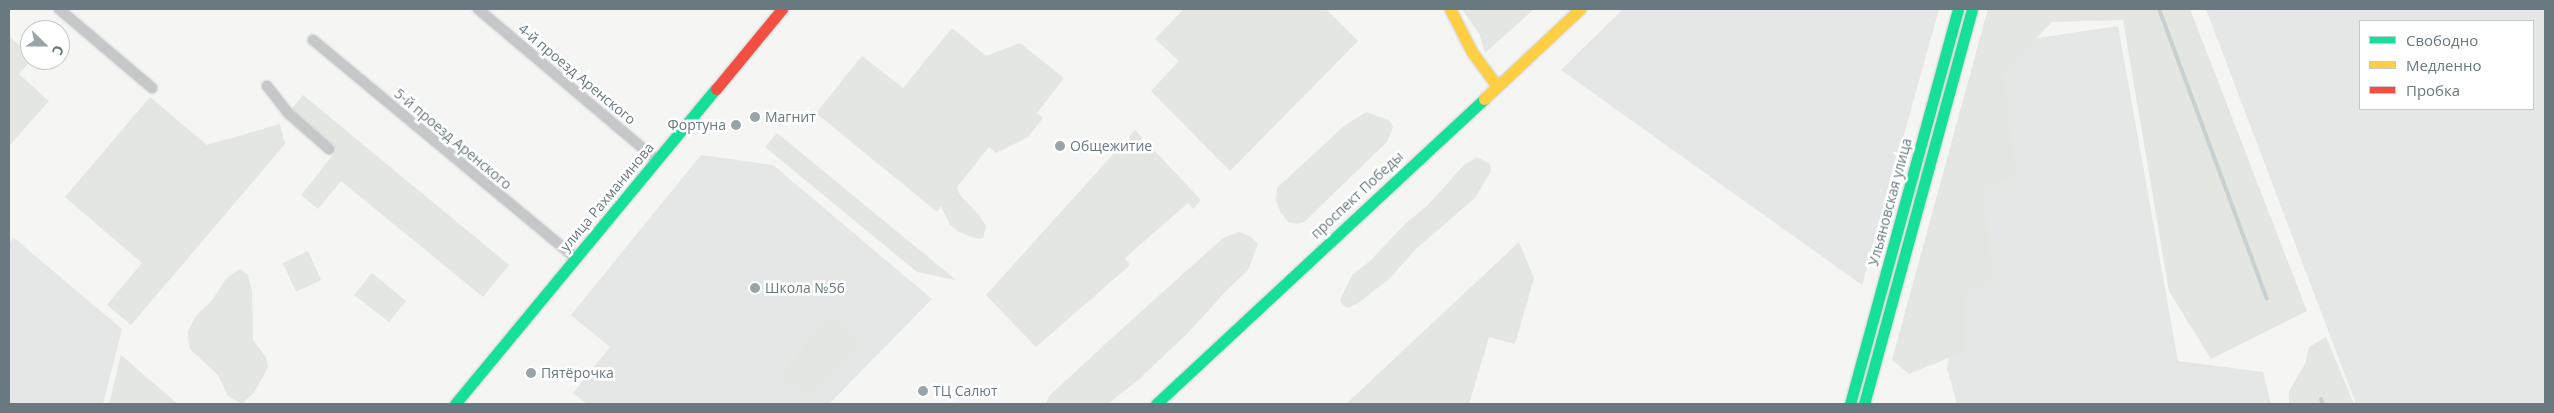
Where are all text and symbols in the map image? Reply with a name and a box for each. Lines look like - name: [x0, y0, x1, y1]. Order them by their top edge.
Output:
- north arrow: [20, 20, 70, 70]
- street label: 4-й проезд Аренского: [515, 20, 639, 128]
- legend: [2359, 20, 2534, 110]
- text: Свободно: [2406, 30, 2478, 50]
- text: С: [48, 43, 69, 58]
- text: Медленно: [2406, 55, 2482, 75]
- text: Пробка: [2406, 80, 2460, 100]
- street label: 5-й проезд Аренского: [391, 85, 515, 193]
- place label: Магнит: [765, 109, 816, 125]
- marker: Магнит: [749, 111, 761, 123]
- place label: Фортуна: [668, 117, 726, 133]
- marker: Фортуна: [730, 119, 742, 131]
- street label: Ульяновская улица: [1865, 136, 1915, 268]
- place label: Общежитие: [1070, 138, 1152, 154]
- street label: улица Рахманинова: [557, 139, 657, 255]
- marker: Общежитие: [1054, 140, 1066, 152]
- street label: проспект Победы: [1307, 148, 1407, 242]
- place label: Школа №56: [765, 280, 845, 296]
- marker: Школа №56: [749, 282, 761, 294]
- place label: Пятёрочка: [541, 365, 614, 381]
- marker: Пятёрочка: [525, 367, 537, 379]
- place label: ТЦ Салют: [933, 383, 997, 399]
- marker: ТЦ Салют: [917, 385, 929, 397]

